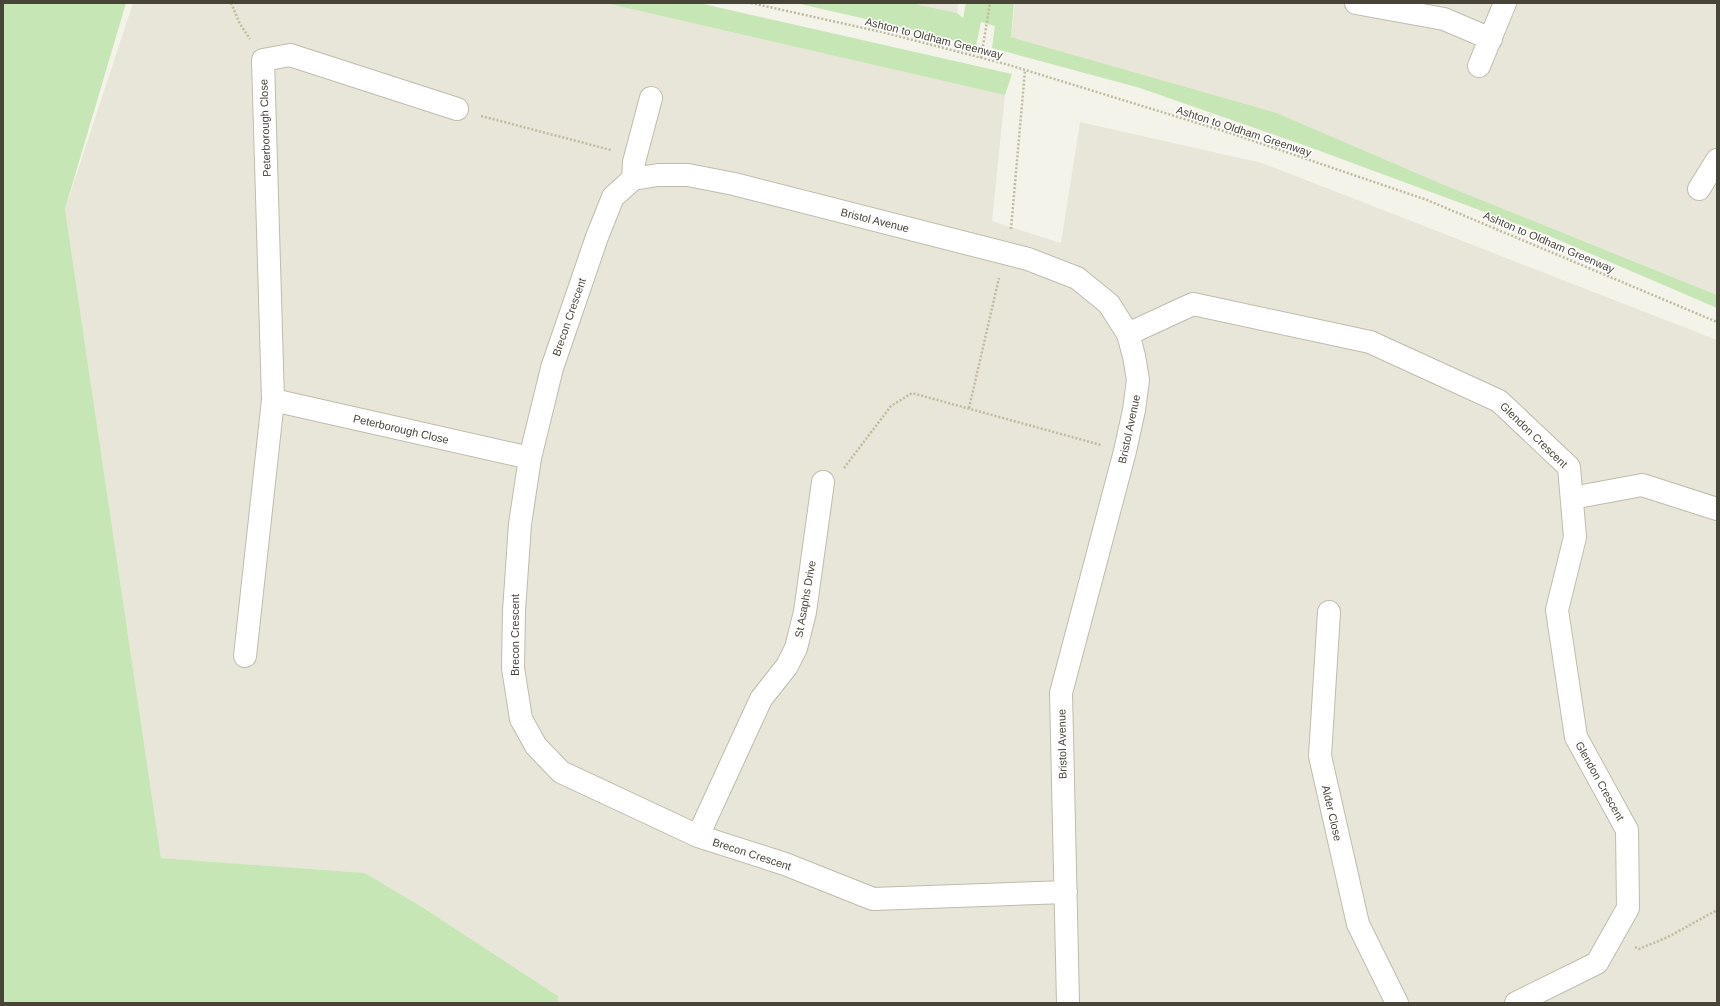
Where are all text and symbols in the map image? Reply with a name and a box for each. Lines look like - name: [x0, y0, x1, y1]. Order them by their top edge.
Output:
- street label: Ashton to Oldham Greenway: [864, 15, 1004, 61]
- street label: Peterborough Close: [257, 79, 273, 177]
- street label: Ashton to Oldham Greenway: [1175, 103, 1313, 159]
- street label: Bristol Avenue: [840, 206, 910, 234]
- street label: Ashton to Oldham Greenway: [1482, 209, 1617, 275]
- street label: Brecon Crescent: [550, 276, 588, 358]
- street label: Bristol Avenue: [1116, 393, 1142, 465]
- street label: Glendon Crescent: [1498, 400, 1570, 470]
- street label: Peterborough Close: [352, 412, 450, 446]
- street label: St Asaphs Drive: [792, 559, 818, 639]
- street label: Brecon Crescent: [509, 594, 521, 676]
- street label: Bristol Avenue: [1055, 709, 1069, 779]
- street label: Glendon Crescent: [1573, 739, 1627, 823]
- street label: Alder Close: [1320, 784, 1344, 842]
- street label: Brecon Crescent: [711, 836, 793, 872]

